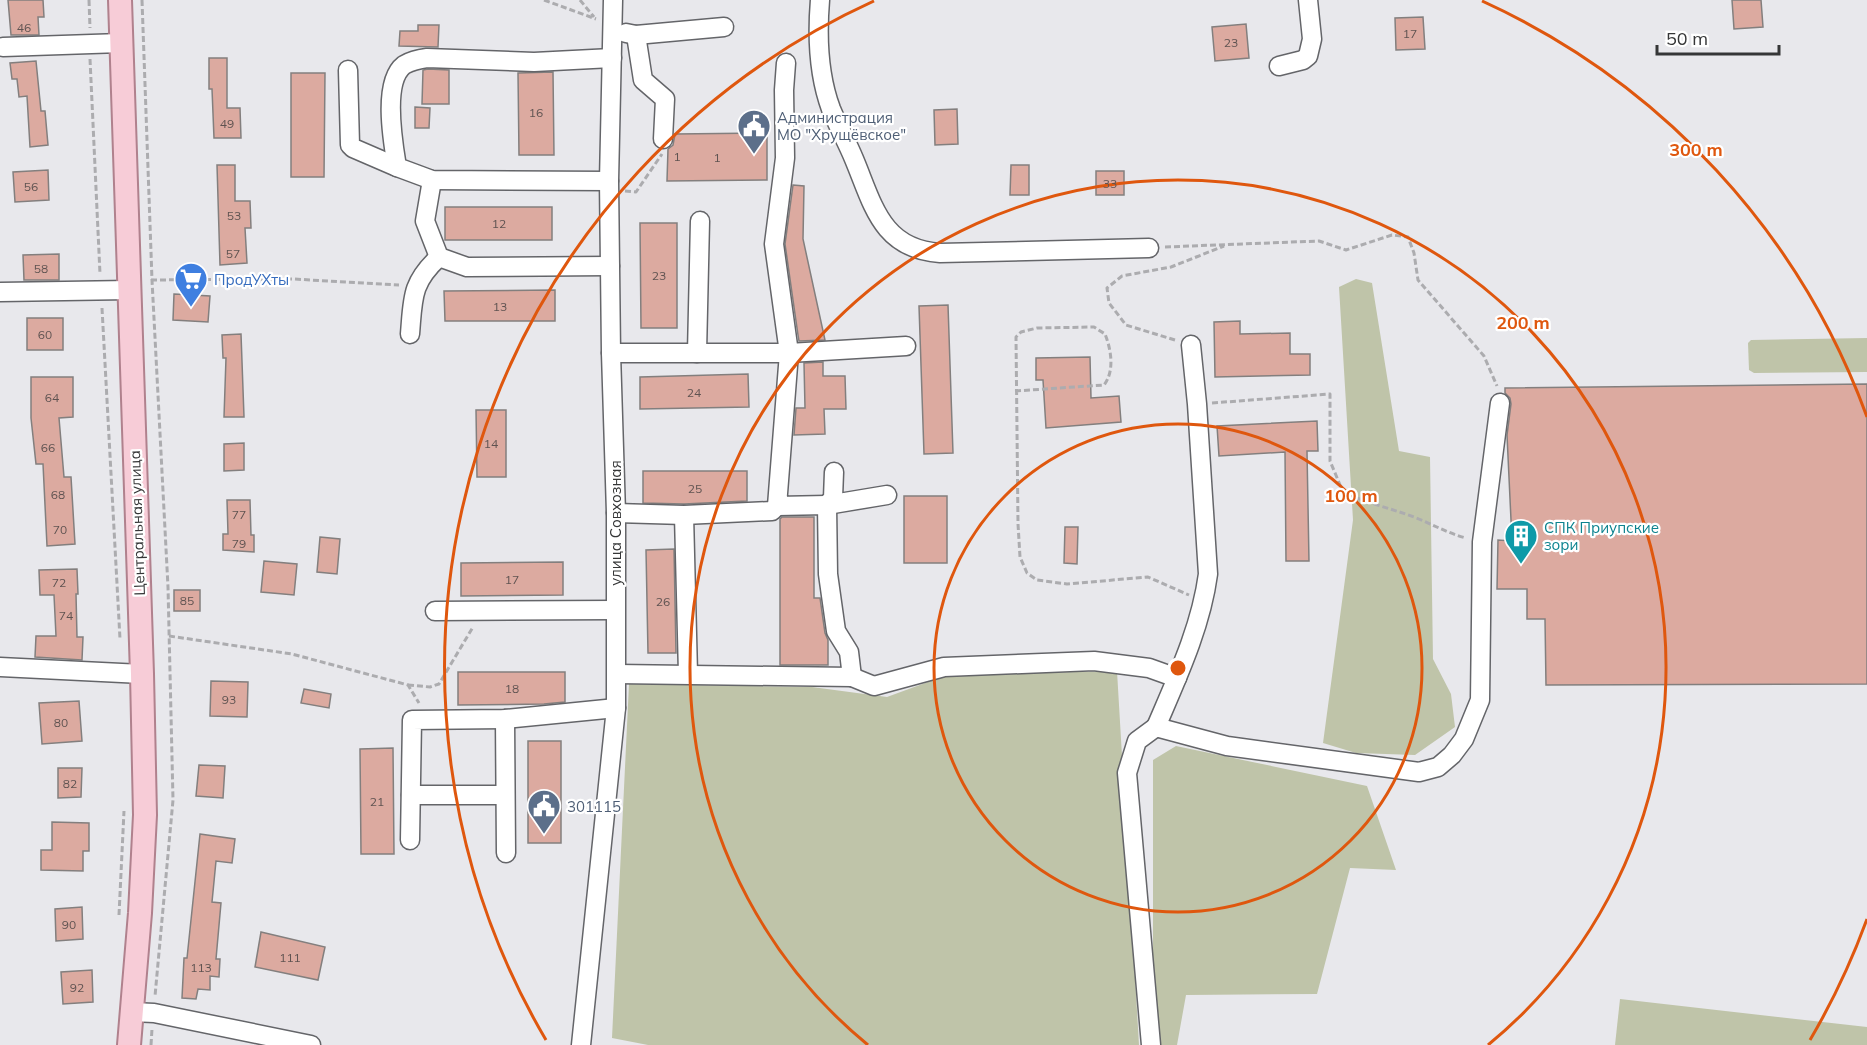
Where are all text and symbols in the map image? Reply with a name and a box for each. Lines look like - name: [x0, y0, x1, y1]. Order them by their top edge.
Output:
- scale bar: [1657, 18, 1778, 56]
- house number: 46: [17, 20, 31, 35]
- house number: 17: [1403, 26, 1417, 41]
- text: 50 m: [1666, 27, 1708, 50]
- house number: 23: [1224, 35, 1238, 50]
- house number: 16: [529, 105, 543, 120]
- public building icon: Администрация МО "Хрущёвское": [736, 108, 772, 155]
- place label: Администрация МО "Хрущёвское": [777, 108, 906, 144]
- house number: 49: [220, 116, 234, 131]
- text: 300 m: [1669, 138, 1723, 161]
- house number: 1: [673, 149, 681, 164]
- house number: 1: [713, 150, 721, 165]
- house number: 33: [1103, 176, 1117, 191]
- house number: 56: [24, 179, 38, 194]
- house number: 53: [227, 208, 241, 223]
- house number: 12: [492, 216, 506, 231]
- house number: 57: [226, 246, 240, 261]
- house number: 58: [34, 261, 48, 276]
- supermarket icon: ПродУХты: [173, 261, 209, 308]
- house number: 23: [652, 268, 666, 283]
- place label: ПродУХты: [214, 270, 289, 289]
- house number: 13: [493, 299, 507, 314]
- text: 200 m: [1496, 311, 1550, 334]
- house number: 60: [38, 327, 52, 342]
- house number: 24: [687, 385, 701, 400]
- house number: 64: [45, 390, 59, 405]
- house number: 14: [484, 436, 498, 451]
- house number: 66: [41, 440, 55, 455]
- street label: Центральная улица: [125, 450, 149, 596]
- street label: улица Совхозная: [606, 460, 625, 586]
- house number: 25: [688, 481, 702, 496]
- text: 100 m: [1324, 484, 1378, 507]
- house number: 68: [51, 487, 65, 502]
- house number: 77: [232, 507, 246, 522]
- building icon: СПК Приупские зори: [1503, 518, 1539, 565]
- place label: СПК Приупские зори: [1544, 518, 1659, 554]
- house number: 70: [53, 522, 67, 537]
- house number: 79: [232, 536, 246, 551]
- house number: 17: [505, 572, 519, 587]
- house number: 72: [52, 575, 66, 590]
- house number: 85: [180, 593, 194, 608]
- house number: 26: [656, 594, 670, 609]
- house number: 74: [59, 608, 73, 623]
- centre of rings: [1168, 658, 1188, 678]
- house number: 18: [505, 681, 519, 696]
- house number: 93: [222, 692, 236, 707]
- house number: 80: [54, 715, 68, 730]
- house number: 82: [63, 776, 77, 791]
- public building icon: 301115: [526, 788, 562, 835]
- house number: 21: [370, 794, 384, 809]
- place label: 301115: [567, 797, 621, 816]
- house number: 90: [62, 917, 76, 932]
- house number: 111: [279, 950, 301, 965]
- house number: 113: [190, 960, 212, 975]
- house number: 92: [70, 980, 84, 995]

